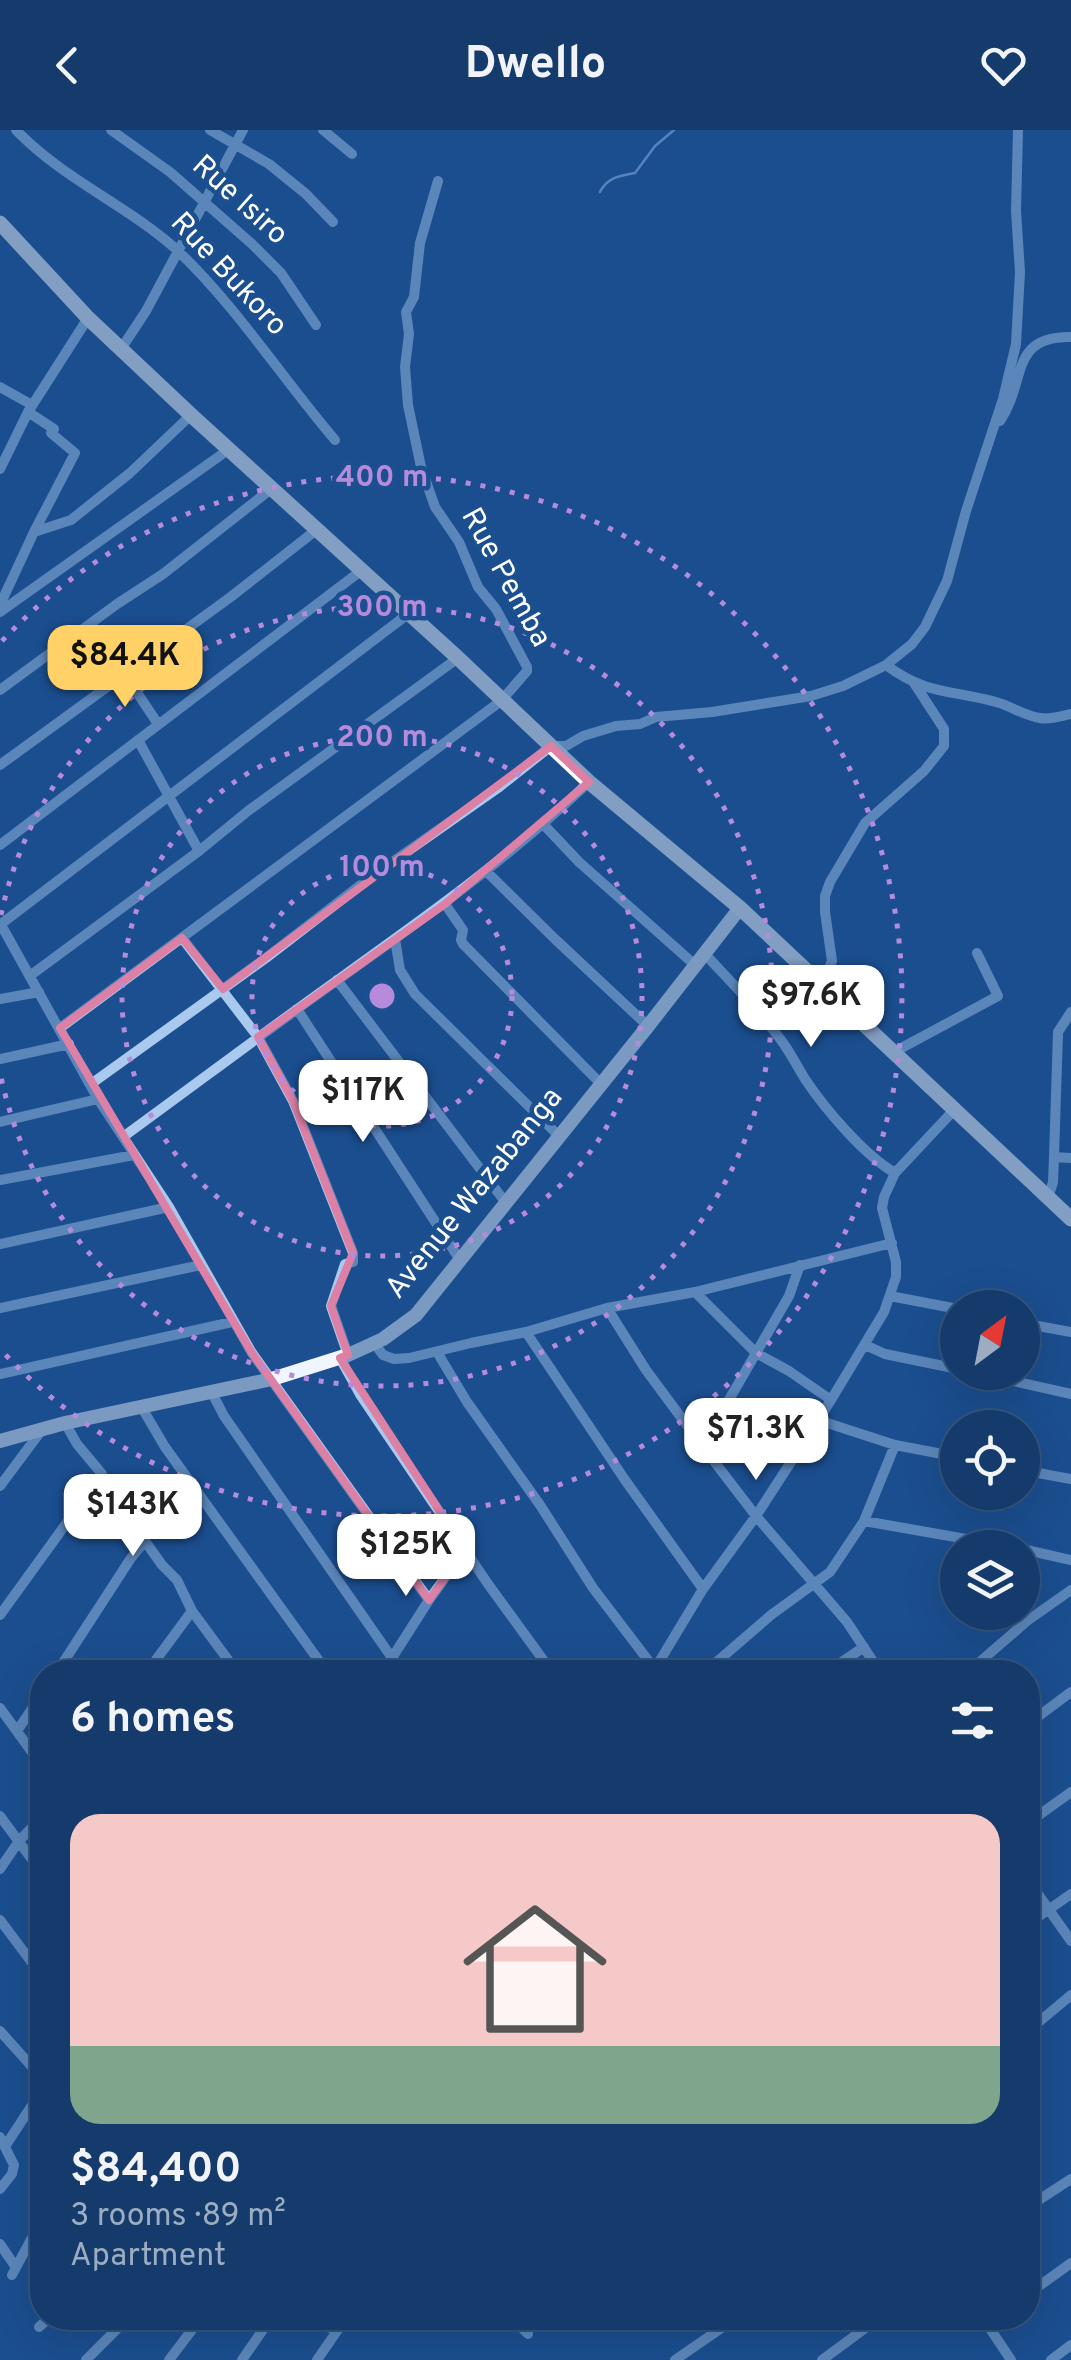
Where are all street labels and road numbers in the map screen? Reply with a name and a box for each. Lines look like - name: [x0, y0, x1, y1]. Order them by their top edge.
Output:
- street label: Rue Isiro: [183, 148, 295, 254]
- street label: Rue Bukoro: [162, 206, 294, 344]
- street label: Rue Pemba: [452, 502, 558, 654]
- street label: Avenue Wazabanga: [378, 1081, 572, 1307]

